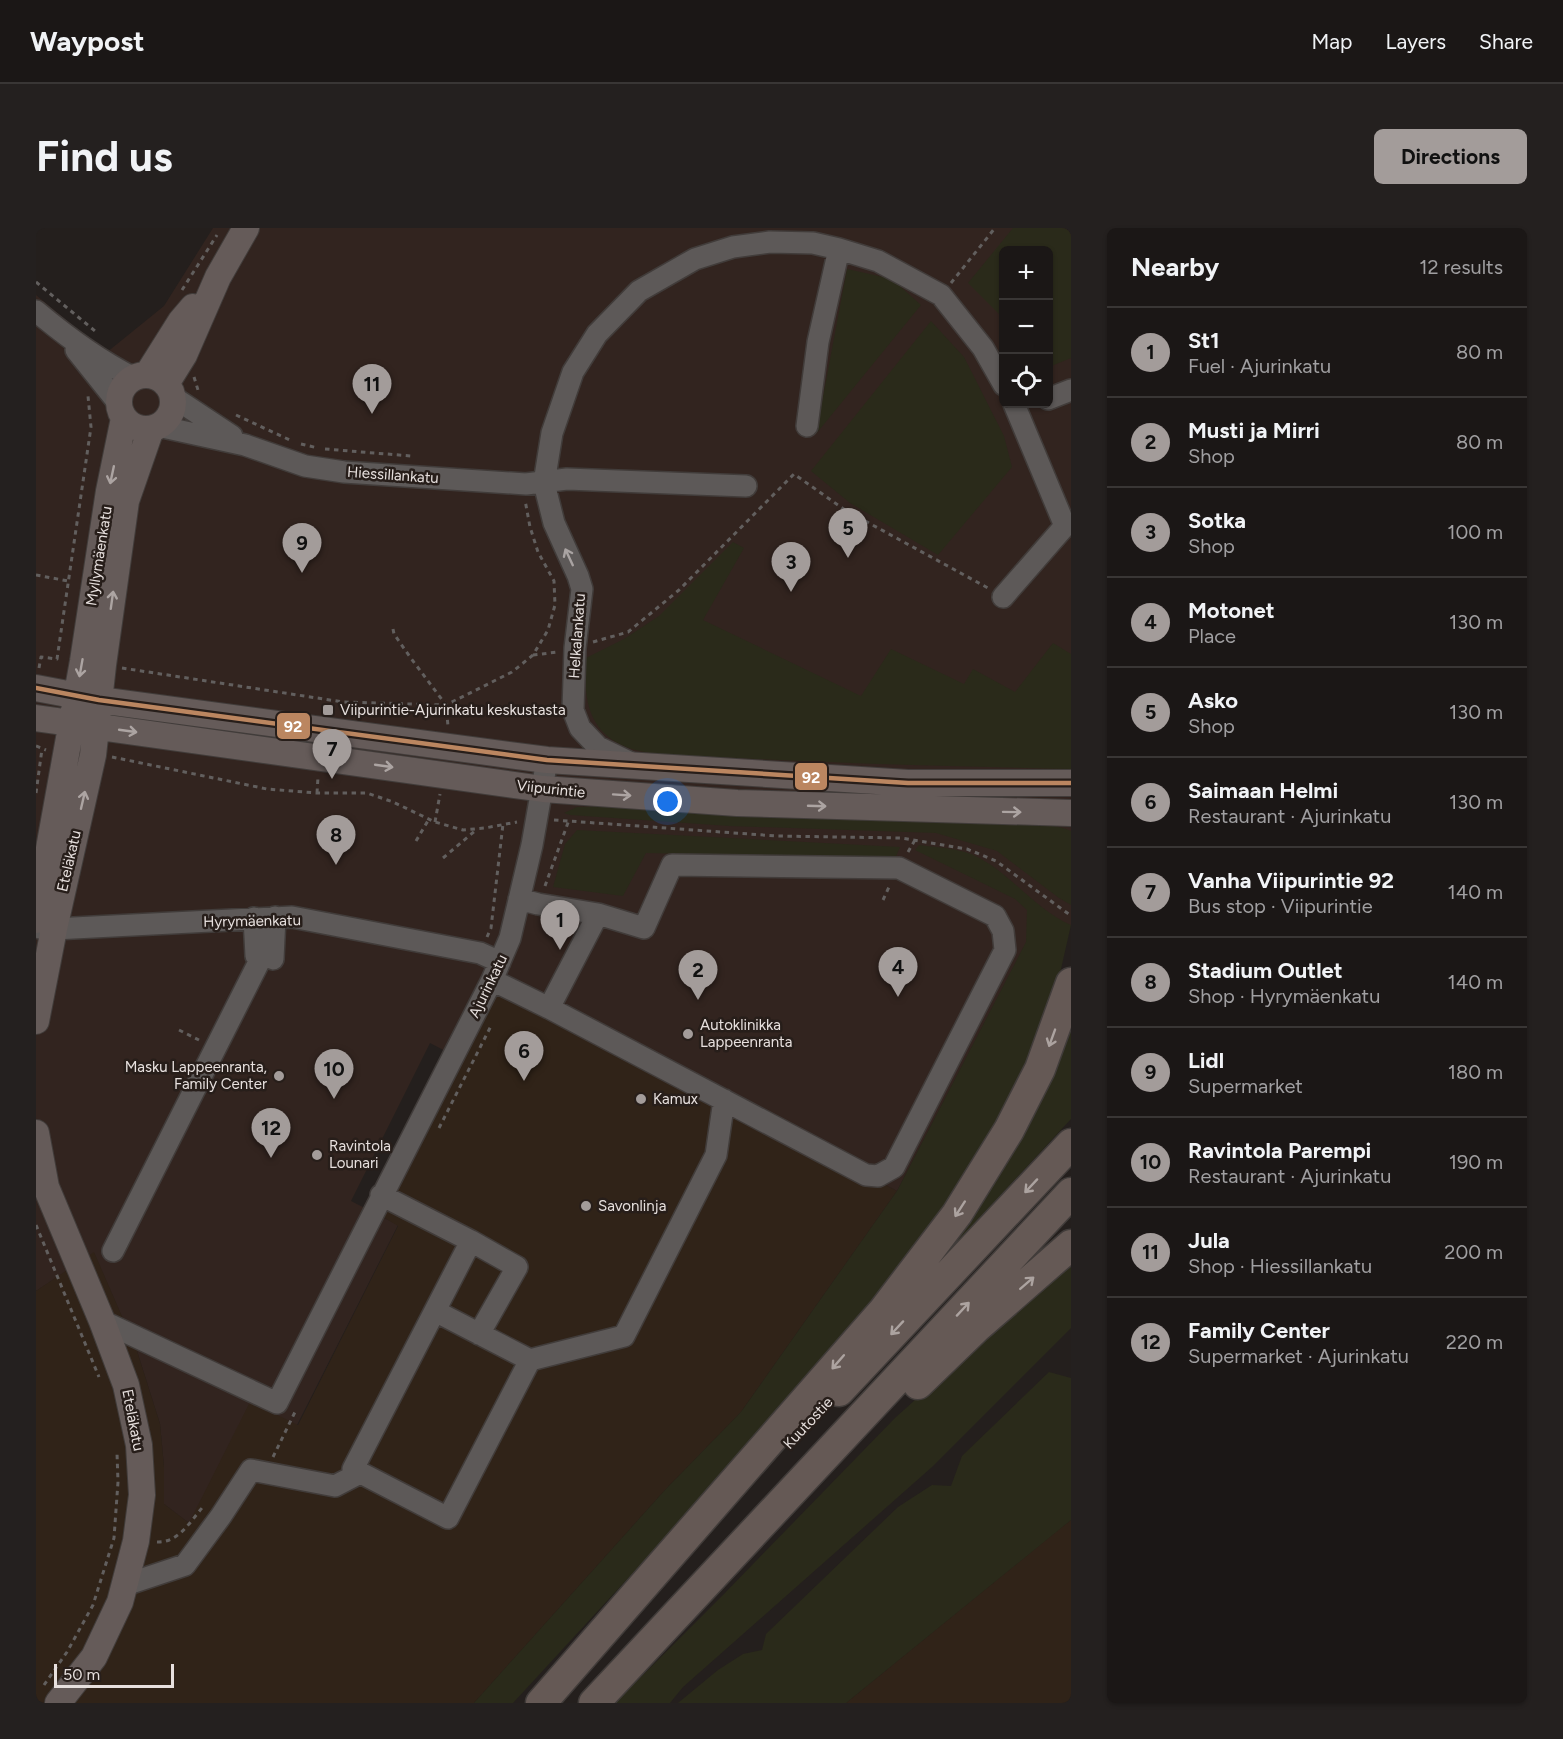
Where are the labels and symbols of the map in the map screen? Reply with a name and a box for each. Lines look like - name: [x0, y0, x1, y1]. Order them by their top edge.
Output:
- pin: 11: [352, 364, 392, 414]
- street label: Hiessillankatu: [347, 463, 439, 487]
- one-way arrow: [106, 465, 117, 484]
- street label: Myllymäenkatu: [82, 505, 116, 607]
- pin: 5: [828, 508, 868, 558]
- pin: 9: [282, 524, 322, 573]
- pin: 3: [772, 542, 810, 592]
- one-way arrow: [563, 548, 575, 566]
- one-way arrow: [107, 591, 118, 611]
- street label: Helkalankatu: [565, 593, 589, 679]
- one-way arrow: [76, 657, 87, 677]
- place label: Viipurintie-Ajurinkatu keskustasta: [340, 701, 566, 719]
- marker: Viipurintie-Ajurinkatu keskustasta: [321, 703, 335, 717]
- line badge: 92: [276, 712, 311, 740]
- text: 92: [284, 717, 302, 736]
- one-way arrow: [118, 726, 138, 737]
- pin: 7: [312, 730, 352, 779]
- one-way arrow: [373, 761, 393, 772]
- line badge: 92: [794, 762, 828, 791]
- text: 92: [802, 768, 820, 787]
- street label: Viipurintie: [516, 776, 586, 802]
- your location: [653, 787, 682, 816]
- one-way arrow: [77, 790, 89, 809]
- one-way arrow: [612, 790, 632, 801]
- one-way arrow: [806, 801, 826, 812]
- one-way arrow: [1001, 806, 1021, 818]
- pin: 8: [316, 816, 356, 865]
- street label: Eteläkatu: [53, 829, 85, 893]
- pin: 1: [540, 900, 580, 950]
- street label: Hyrymäenkatu: [203, 911, 301, 931]
- pin: 4: [878, 948, 918, 997]
- pin: 2: [678, 950, 718, 1000]
- street label: Ajurinkatu: [465, 951, 511, 1021]
- place label: Autoklinikka Lappeenranta: [700, 1016, 792, 1051]
- marker: Autoklinikka Lappeenranta: [681, 1027, 695, 1041]
- one-way arrow: [1045, 1028, 1056, 1047]
- pin: 6: [504, 1032, 544, 1081]
- pin: 10: [314, 1050, 354, 1099]
- place label: Masku Lappeenranta, Family Center: [125, 1058, 267, 1093]
- marker: Masku Lappeenranta, Family Center: [272, 1069, 286, 1083]
- place label: Kamux: [653, 1090, 698, 1108]
- marker: Kamux: [634, 1092, 648, 1106]
- pin: 12: [252, 1108, 290, 1158]
- place label: Ravintola Lounari: [329, 1137, 391, 1172]
- marker: Ravintola Lounari: [310, 1148, 324, 1162]
- one-way arrow: [1024, 1179, 1038, 1194]
- place label: Savonlinja: [598, 1197, 666, 1215]
- marker: Savonlinja: [579, 1199, 593, 1213]
- one-way arrow: [953, 1201, 966, 1218]
- one-way arrow: [1019, 1276, 1034, 1290]
- one-way arrow: [956, 1301, 970, 1316]
- one-way arrow: [890, 1321, 905, 1336]
- one-way arrow: [831, 1354, 845, 1369]
- street label: Eteläkatu: [118, 1388, 148, 1452]
- street label: Kuutostie: [779, 1393, 837, 1453]
- scale bar: [54, 1661, 174, 1688]

